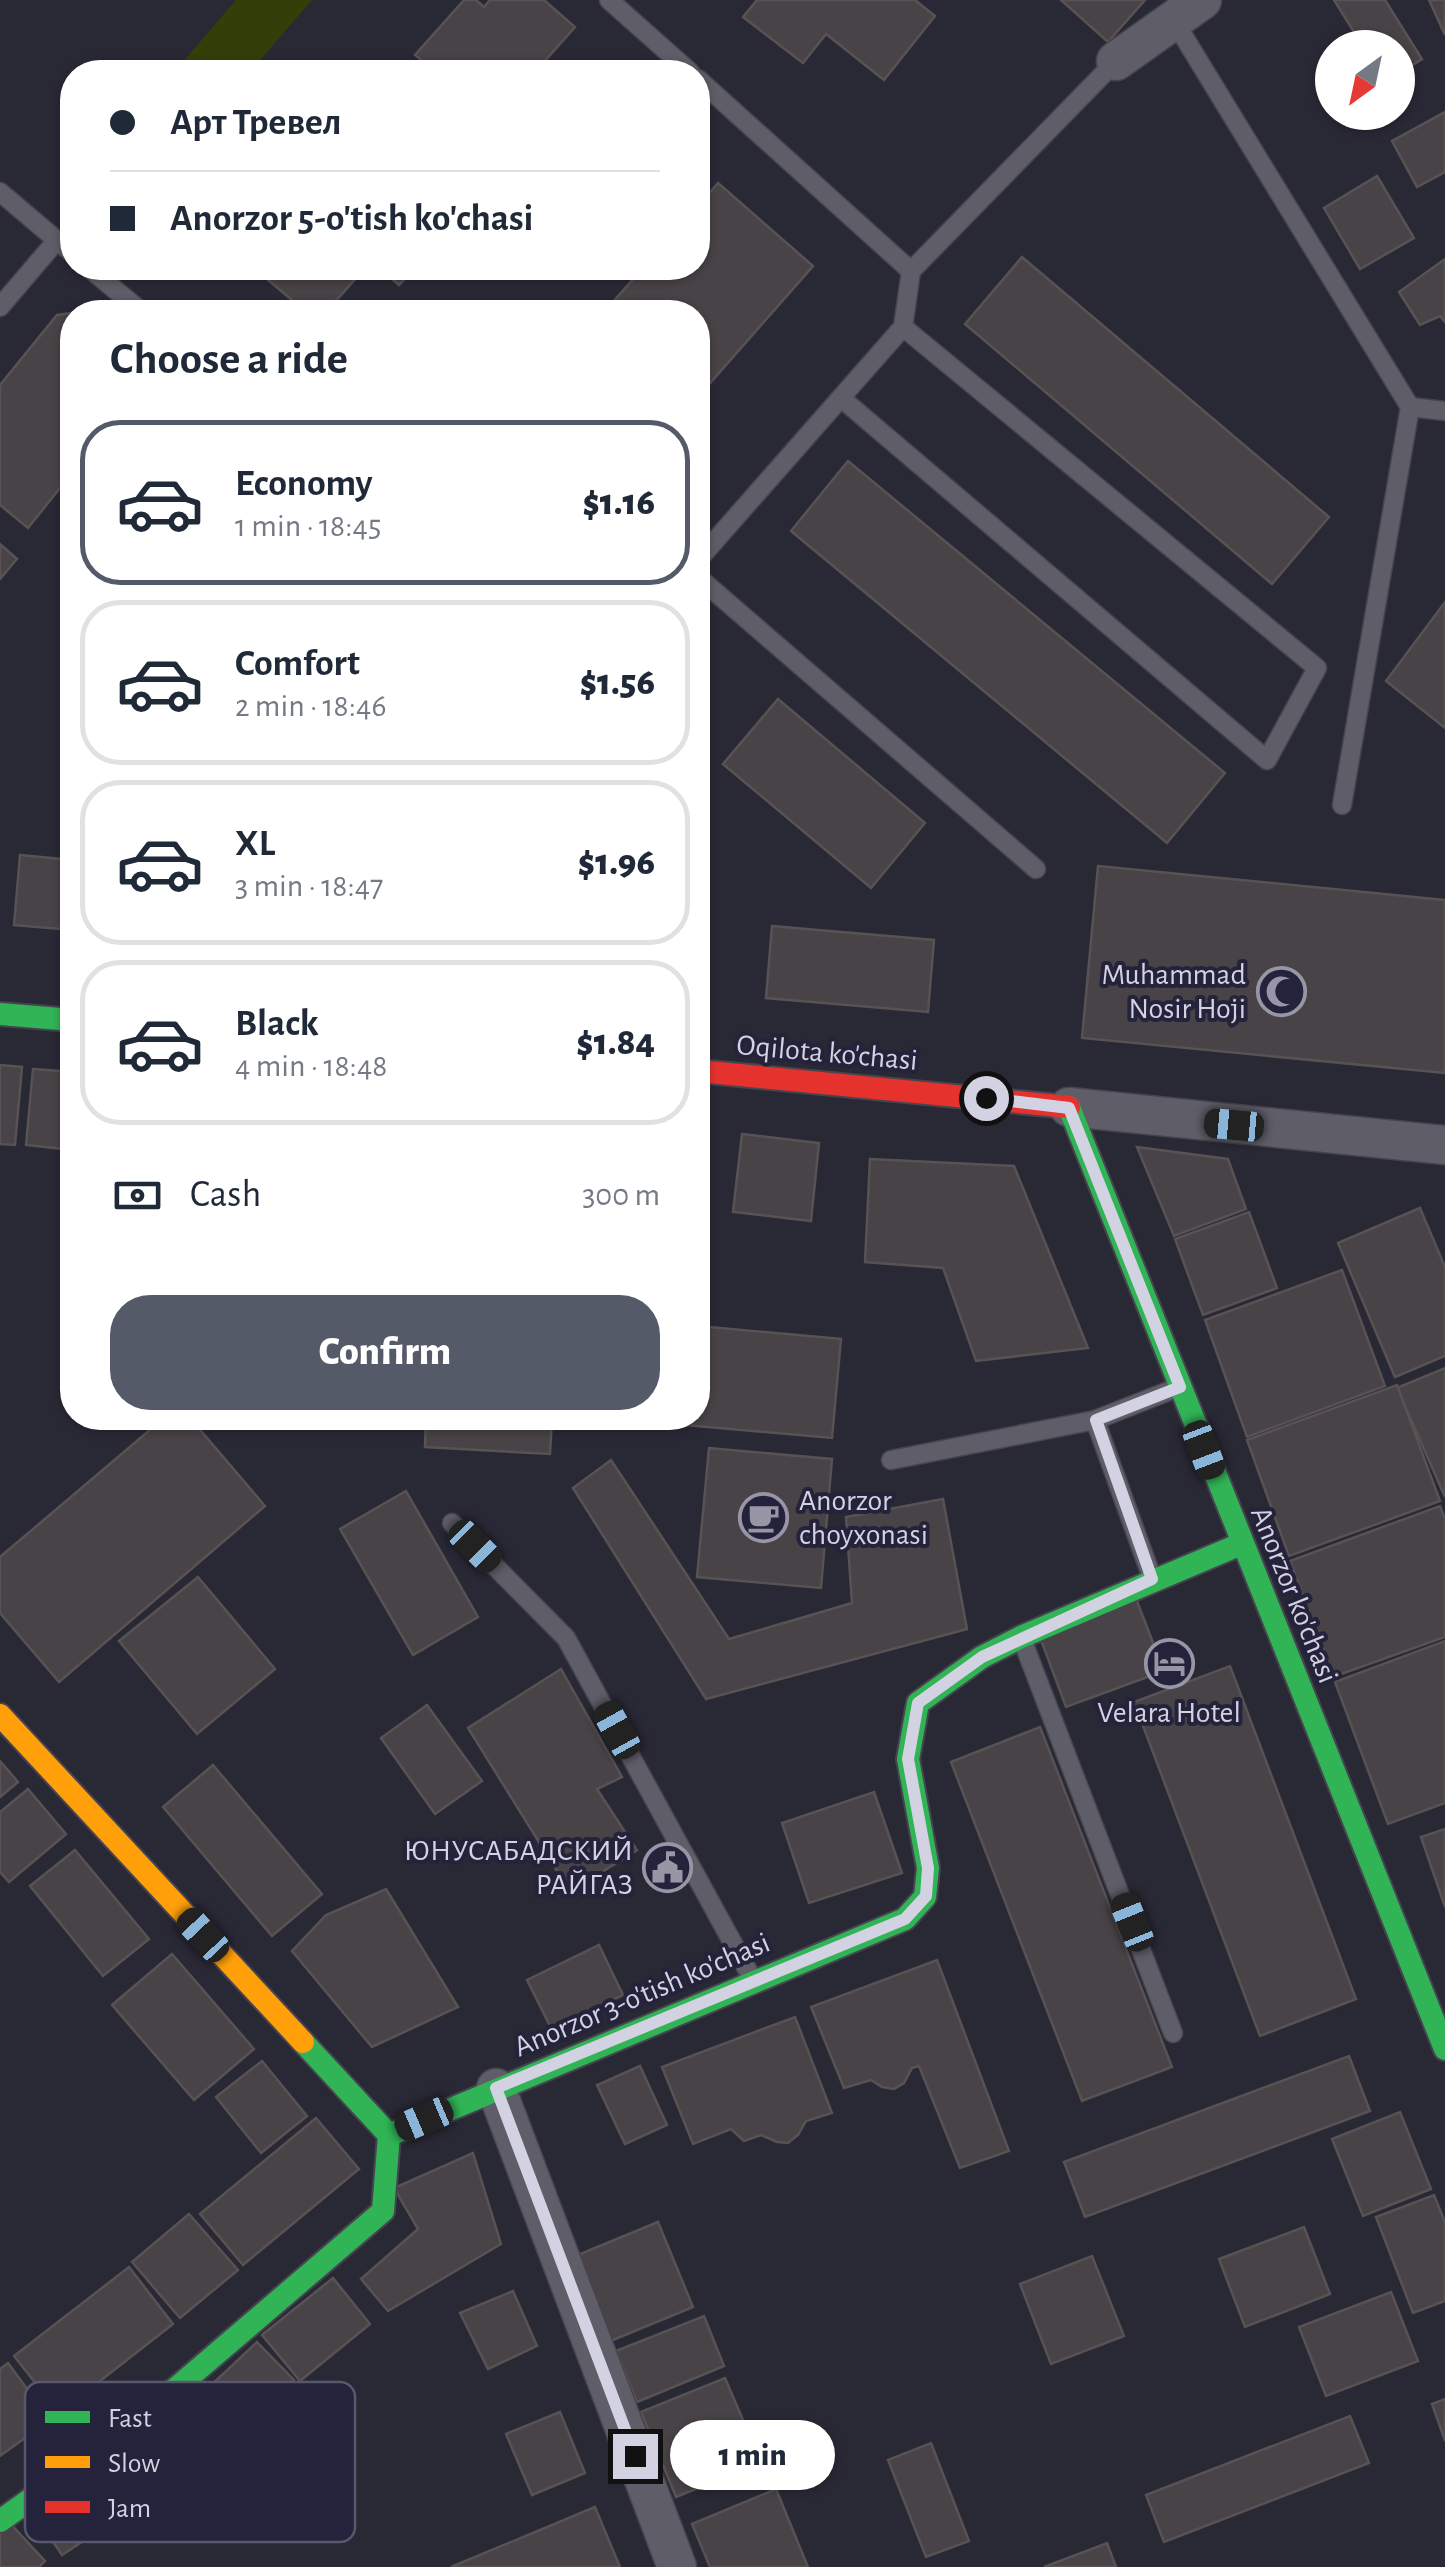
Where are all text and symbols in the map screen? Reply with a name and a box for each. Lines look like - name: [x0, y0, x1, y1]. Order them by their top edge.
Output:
- north arrow: [1315, 30, 1415, 130]
- map controls: [1315, 30, 1415, 130]
- text: Арт Тревел: [170, 104, 342, 142]
- text: Anorzor 5-o'tish ko'chasi: [170, 200, 533, 238]
- text: Choose a ride: [110, 337, 348, 382]
- icon: car: [115, 458, 205, 548]
- text: Economy: [235, 465, 373, 503]
- text: $1.16: [582, 484, 655, 522]
- text: 1 min · 18:45: [235, 510, 381, 542]
- icon: car: [115, 638, 205, 728]
- text: Comfort: [235, 645, 360, 683]
- text: $1.56: [580, 664, 655, 702]
- text: 2 min · 18:46: [235, 690, 387, 722]
- icon: car: [115, 818, 205, 908]
- text: XL: [235, 825, 275, 863]
- text: $1.96: [578, 844, 655, 882]
- text: 3 min · 18:47: [235, 870, 383, 902]
- place label: Muhammad Nosir Hoji: [1101, 960, 1246, 1024]
- mosque icon: Muhammad Nosir Hoji: [1255, 966, 1307, 1018]
- icon: car: [115, 998, 205, 1088]
- text: Black: [235, 1005, 319, 1043]
- text: $1.84: [576, 1024, 655, 1062]
- street label: Oqilota ko'chasi: [735, 1030, 919, 1076]
- text: 4 min · 18:48: [235, 1050, 387, 1082]
- route start: [964, 1076, 1009, 1121]
- car: [1203, 1107, 1265, 1143]
- icon: cash: [110, 1168, 165, 1223]
- text: Cash: [190, 1176, 261, 1214]
- text: 300 m: [582, 1179, 660, 1211]
- button: Confirm: [110, 1295, 660, 1410]
- car: [1179, 1417, 1229, 1483]
- place label: Anorzor choyxonasi: [799, 1486, 928, 1550]
- cafe icon: Anorzor choyxonasi: [738, 1492, 790, 1544]
- street label: Anorzor ko'chasi: [1245, 1503, 1343, 1687]
- car: [443, 1514, 507, 1578]
- hotel icon: Velara Hotel: [1143, 1638, 1195, 1690]
- car: [589, 1696, 645, 1764]
- place label: Velara Hotel: [1097, 1698, 1241, 1728]
- place label: ЮНУСАБАДСКИЙ РАЙГАЗ: [404, 1835, 633, 1900]
- public building icon: ЮНУСАБАДСКИЙ РАЙГАЗ: [642, 1842, 694, 1894]
- car: [1107, 1889, 1157, 1955]
- car: [172, 1903, 234, 1967]
- street label: Anorzor 3-o'tish ko'chasi: [510, 1928, 774, 2062]
- car: [391, 2093, 457, 2145]
- legend: [25, 2382, 355, 2542]
- text: Fast: [108, 2405, 152, 2433]
- callout: 1 min: [670, 2421, 835, 2491]
- route end: [613, 2434, 658, 2479]
- text: 1 min: [718, 2439, 787, 2471]
- text: Slow: [108, 2450, 160, 2478]
- text: Jam: [108, 2495, 151, 2523]

